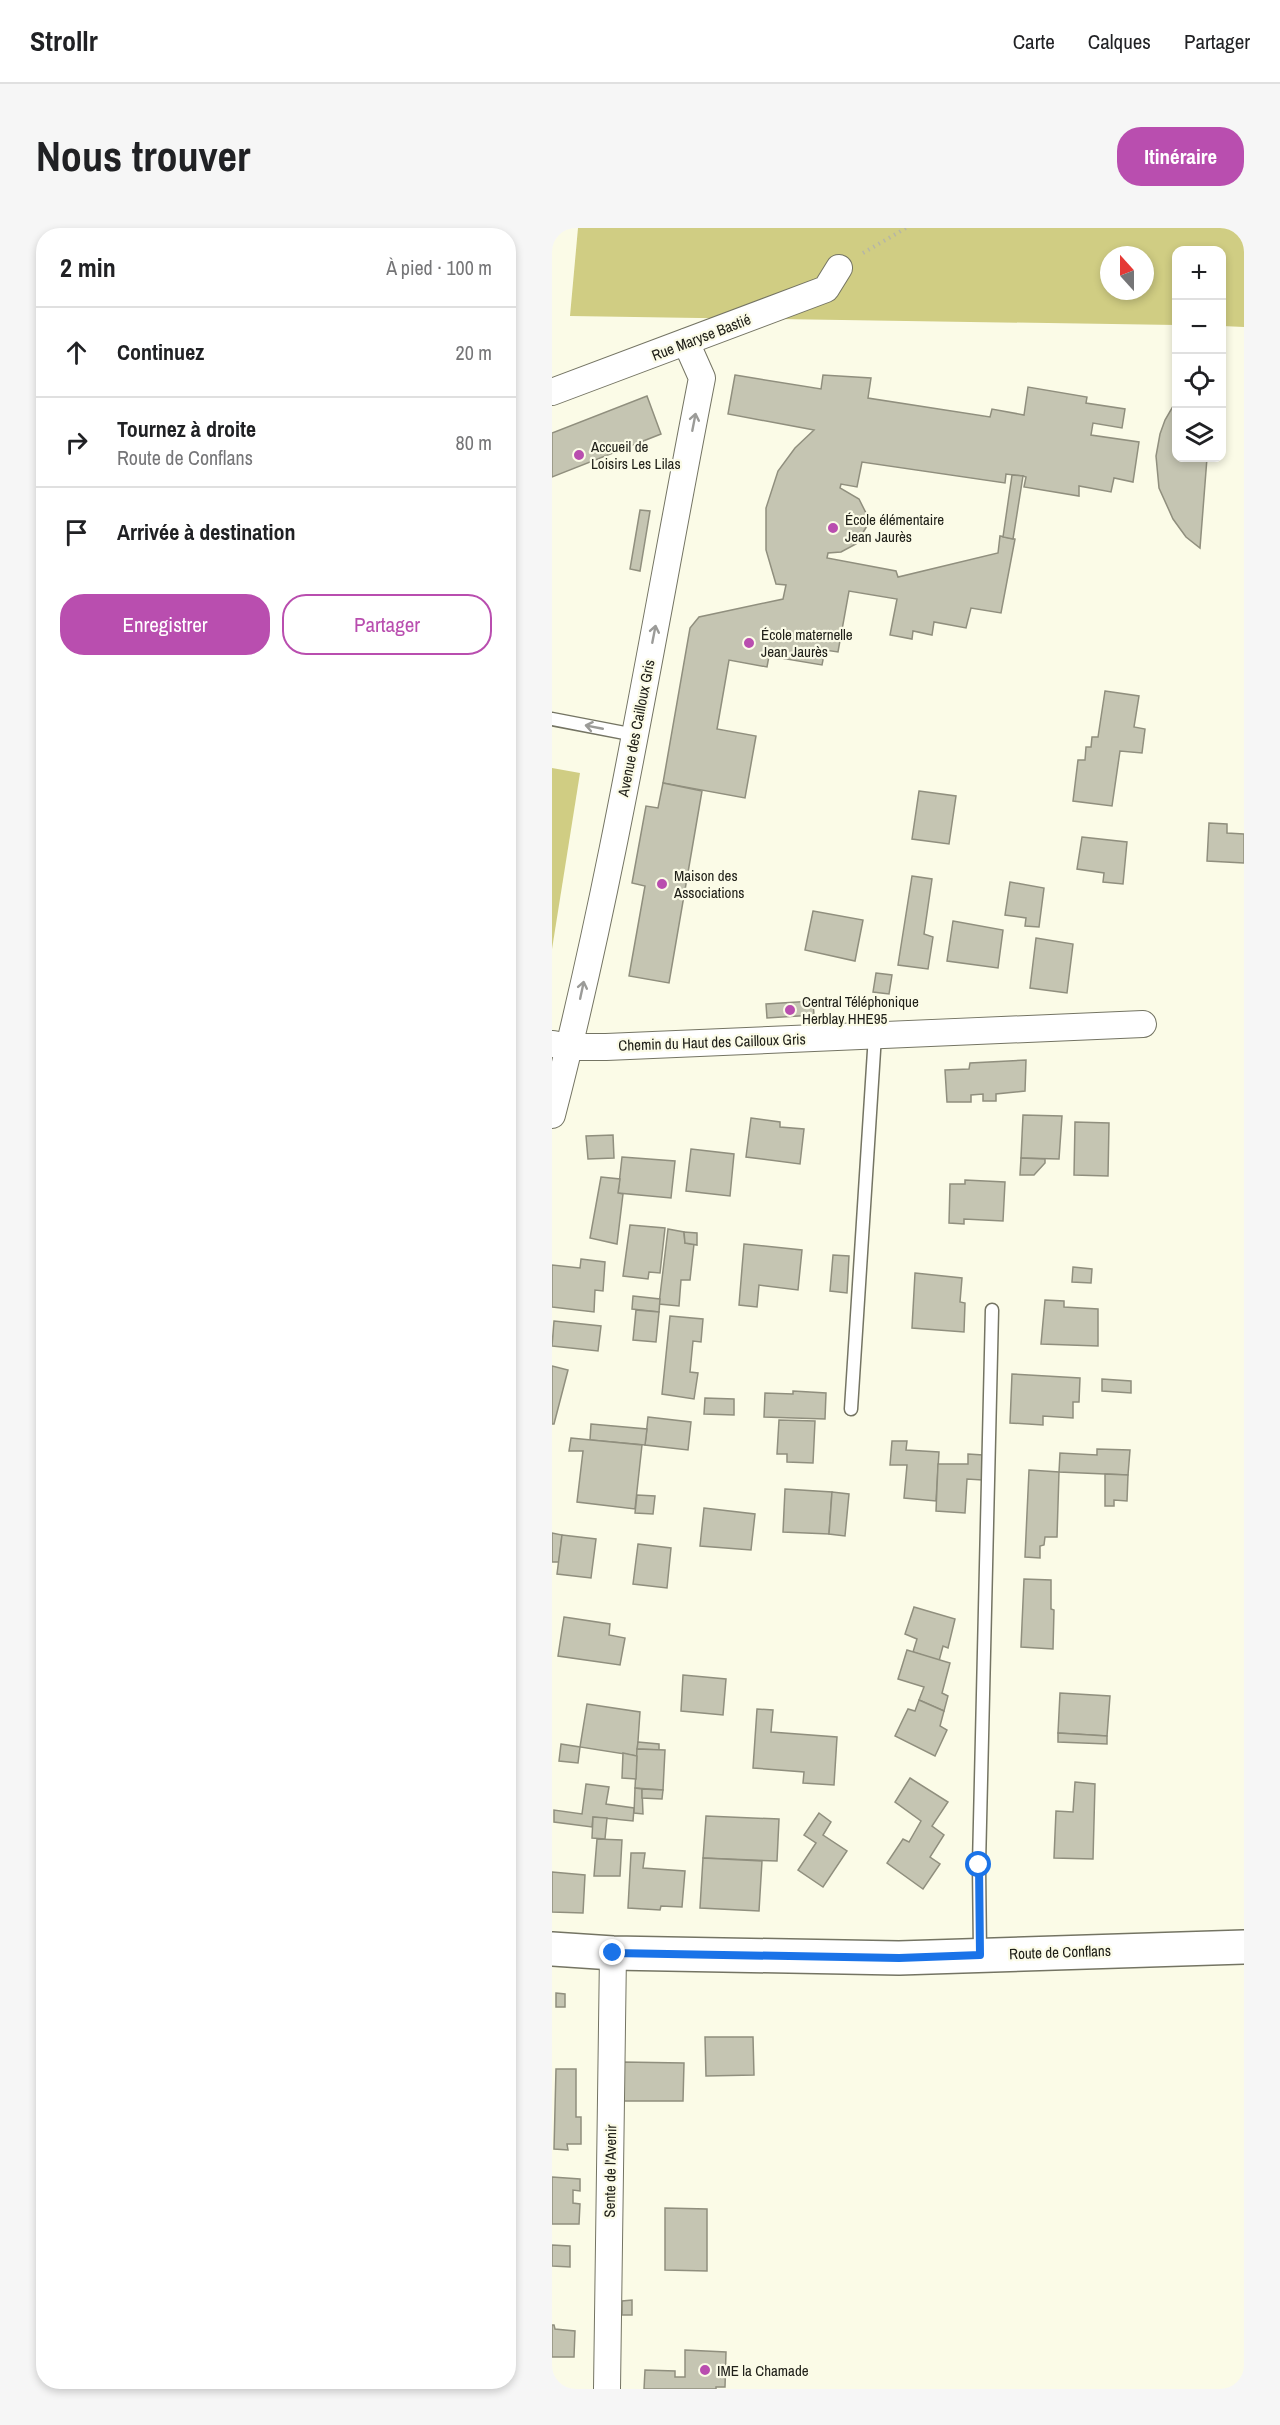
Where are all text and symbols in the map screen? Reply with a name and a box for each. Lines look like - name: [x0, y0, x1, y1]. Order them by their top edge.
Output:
- text: Strollr: [30, 22, 98, 60]
- text: Carte: [1013, 27, 1055, 56]
- text: Calques: [1088, 27, 1151, 56]
- text: Partager: [1184, 27, 1250, 56]
- button: Itinéraire: [1117, 127, 1244, 186]
- text: Nous trouver: [36, 128, 250, 184]
- north arrow: [1100, 246, 1154, 300]
- map controls: [1172, 246, 1226, 462]
- button: +: [1172, 246, 1226, 300]
- text: 2 min: [60, 250, 116, 285]
- text: À pied · 100 m: [386, 254, 492, 281]
- button: −: [1172, 300, 1226, 354]
- street label: Rue Maryse Bastié: [648, 308, 754, 366]
- icon: ahead: [60, 336, 93, 369]
- text: Continuez: [117, 337, 204, 367]
- text: 20 m: [456, 339, 492, 366]
- button: locate: [1172, 354, 1226, 408]
- button: layers: [1172, 408, 1226, 462]
- one-way arrow: [689, 412, 700, 432]
- text: Tournez à droite: [117, 414, 256, 444]
- icon: right: [60, 426, 93, 459]
- text: 80 m: [456, 429, 492, 456]
- place label: Accueil de Loisirs Les Lilas: [590, 436, 681, 474]
- text: Route de Conflans: [117, 444, 253, 471]
- marker: Accueil de Loisirs Les Lilas: [572, 448, 586, 462]
- place label: École élémentaire Jean Jaurès: [845, 509, 944, 547]
- icon: arrive: [60, 516, 93, 549]
- text: Arrivée à destination: [117, 517, 295, 547]
- marker: École élémentaire Jean Jaurès: [826, 521, 840, 535]
- button: Enregistrer: [60, 594, 270, 655]
- button: Partager: [282, 594, 492, 655]
- place label: École maternelle Jean Jaurès: [761, 624, 853, 662]
- one-way arrow: [649, 625, 660, 644]
- marker: École maternelle Jean Jaurès: [742, 636, 756, 650]
- street label: Avenue des Cailloux Gris: [612, 658, 660, 799]
- one-way arrow: [584, 721, 604, 732]
- place label: Maison des Associations: [673, 865, 744, 903]
- marker: Maison des Associations: [655, 877, 669, 891]
- one-way arrow: [576, 980, 588, 999]
- place label: Central Téléphonique Herblay HHE95: [802, 991, 919, 1029]
- marker: Central Téléphonique Herblay HHE95: [783, 1003, 797, 1017]
- street label: Chemin du Haut des Cailloux Gris: [618, 1028, 806, 1056]
- route start: [965, 1851, 991, 1877]
- route end: [599, 1939, 625, 1965]
- street label: Route de Conflans: [1009, 1940, 1111, 1964]
- street label: Sente de l'Avenir: [599, 2124, 621, 2218]
- place label: IME la Chamade: [717, 2360, 809, 2381]
- marker: IME la Chamade: [698, 2363, 712, 2377]

